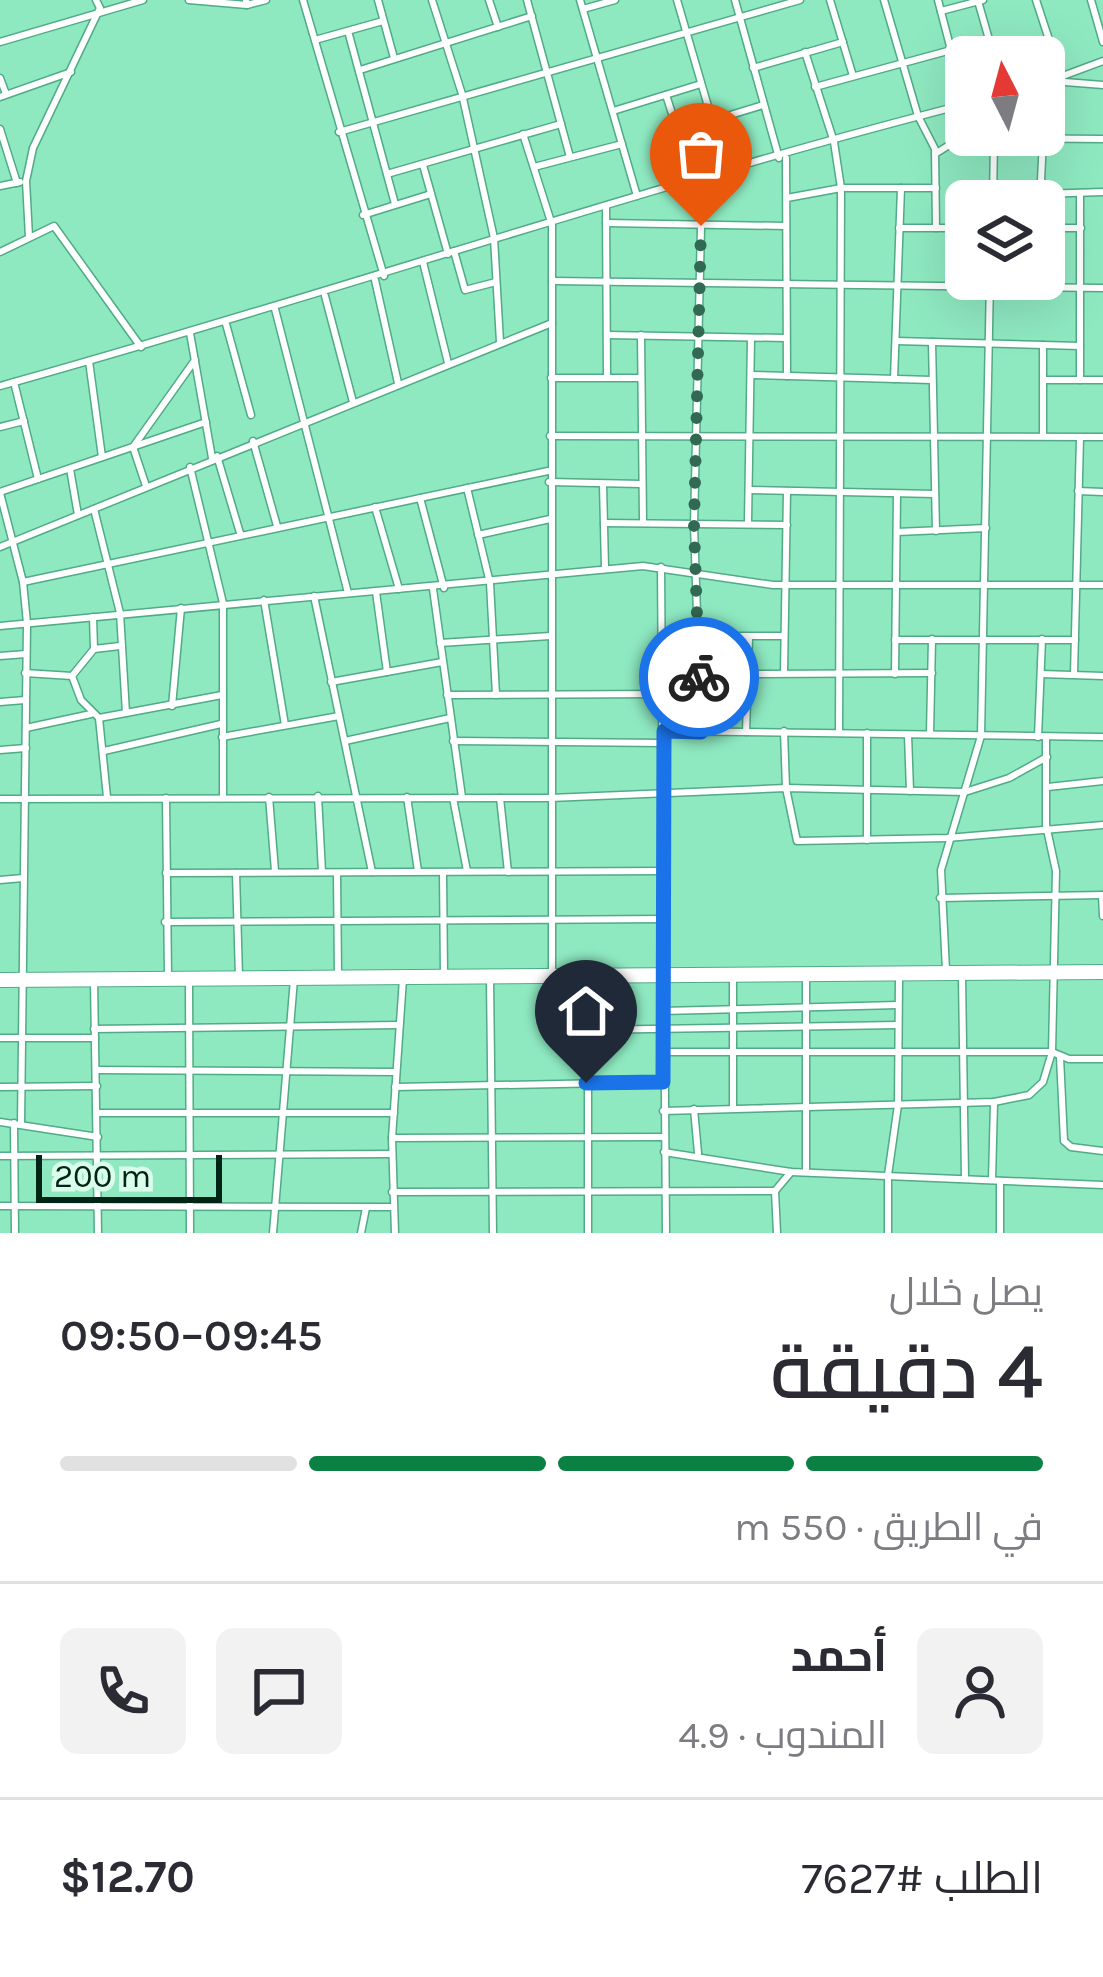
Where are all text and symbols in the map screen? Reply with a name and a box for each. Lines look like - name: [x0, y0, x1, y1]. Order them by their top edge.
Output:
- north arrow: [945, 36, 1065, 156]
- map controls: [945, 36, 1065, 300]
- pin: [650, 103, 752, 226]
- icon: bag: [668, 121, 734, 187]
- button: layers: [945, 180, 1065, 300]
- courier: [639, 617, 759, 737]
- icon: bike: [666, 644, 732, 710]
- pin: [535, 960, 637, 1083]
- icon: home: [553, 978, 619, 1044]
- scale bar: [36, 1149, 222, 1202]
- text: 200 m: [54, 1157, 151, 1195]
- text: يصل خلال: [889, 1269, 1043, 1315]
- text: 09:45–09:50: [60, 1309, 323, 1361]
- text: 4 دقيقة: [770, 1326, 1043, 1418]
- text: في الطريق · 550 m: [734, 1504, 1043, 1550]
- button: phone: [60, 1628, 186, 1754]
- button: chat: [216, 1628, 342, 1754]
- button: person: [917, 1628, 1043, 1754]
- text: أحمد: [791, 1630, 887, 1682]
- text: المندوب · 4.9: [678, 1712, 887, 1758]
- text: $12.70: [60, 1851, 195, 1903]
- text: الطلب #7627: [801, 1852, 1043, 1904]

